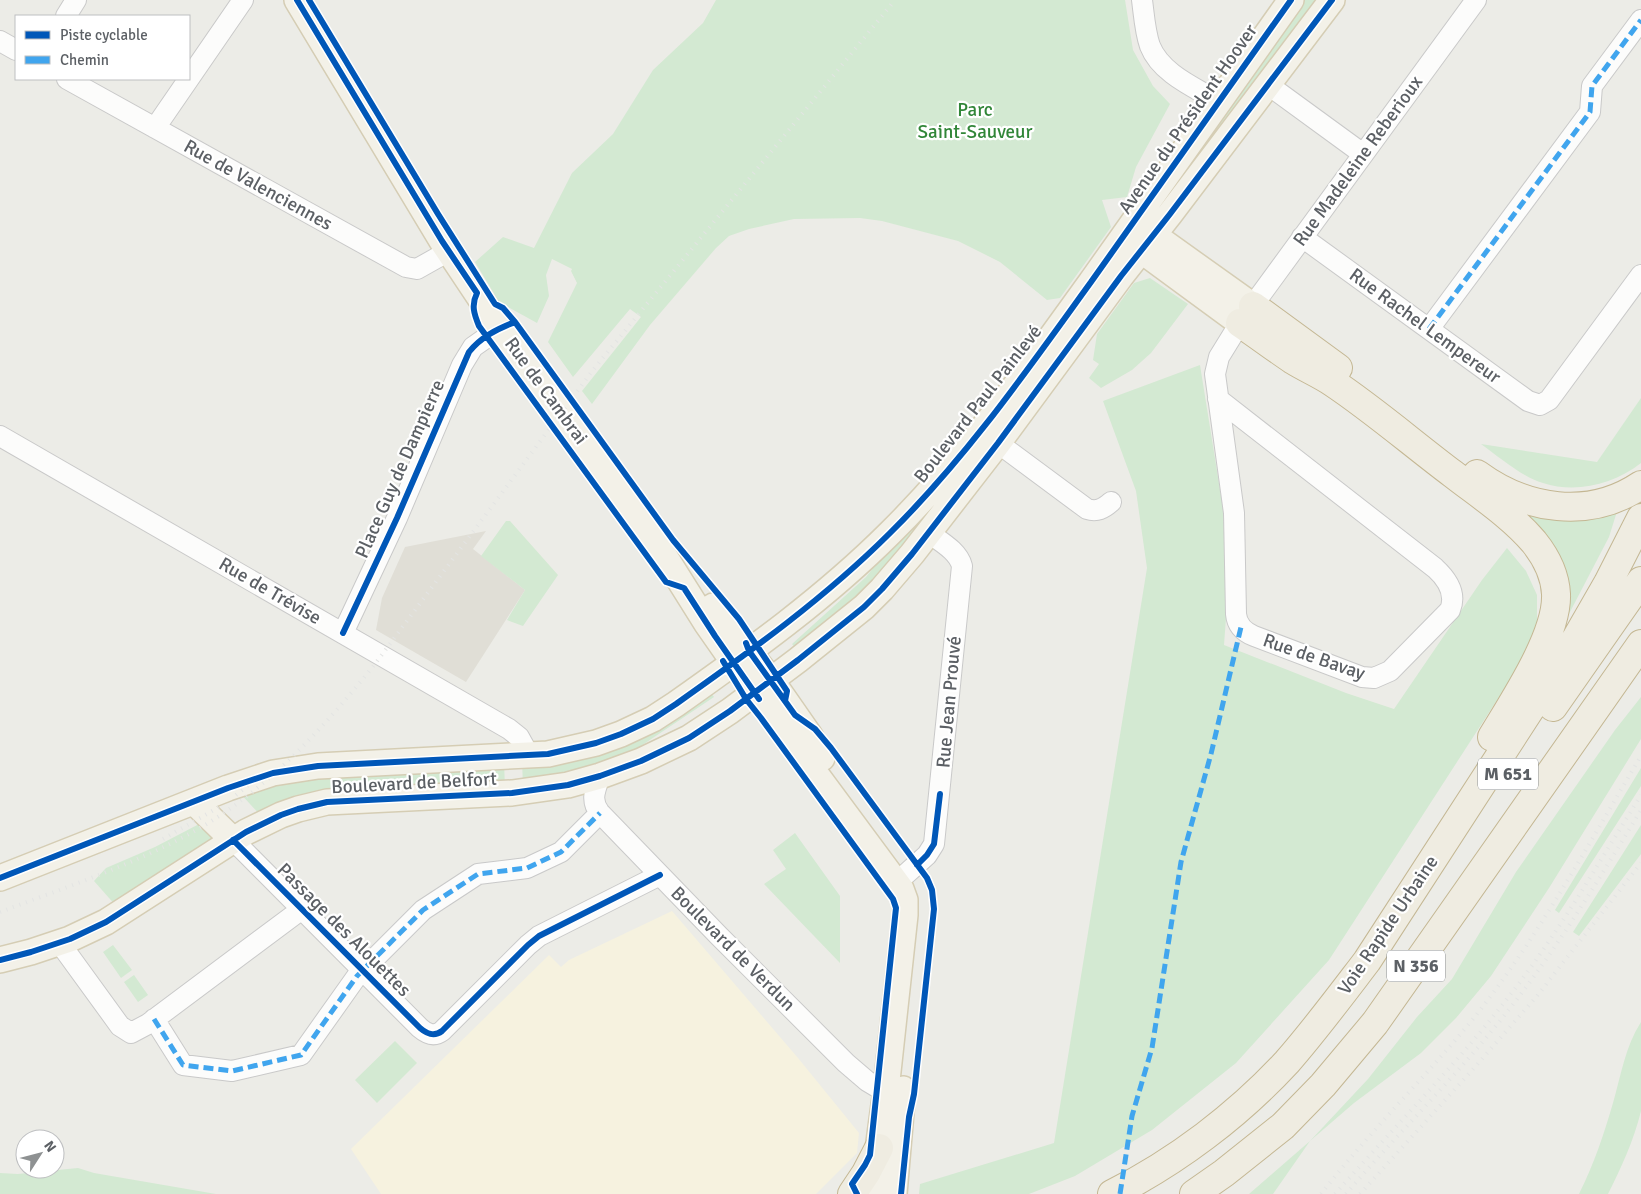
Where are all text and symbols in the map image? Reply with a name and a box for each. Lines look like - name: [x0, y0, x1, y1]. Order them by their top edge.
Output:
- legend: [15, 15, 190, 80]
- street label: Avenue du Président Hoover: [1113, 19, 1263, 219]
- text: Piste cyclable: [60, 26, 148, 44]
- text: Chemin: [60, 51, 109, 69]
- street label: Rue Madeleine Reberioux: [1288, 71, 1428, 251]
- park label: Parc Saint-Sauveur: [918, 98, 1032, 144]
- street label: Rue de Valenciennes: [179, 134, 337, 236]
- street label: Rue Rachel Lempereur: [1344, 263, 1506, 389]
- street label: Boulevard Paul Painlevé: [909, 320, 1047, 488]
- street label: Rue de Cambrai: [499, 333, 593, 449]
- street label: Place Guy de Dampierre: [350, 376, 450, 562]
- street label: Rue de Trévise: [214, 552, 326, 630]
- street label: Rue de Bavay: [1260, 628, 1368, 686]
- street label: Rue Jean Prouvé: [931, 635, 967, 769]
- road number: M 651: [1478, 759, 1538, 790]
- street label: Boulevard de Belfort: [330, 767, 498, 799]
- street label: Voie Rapide Urbaine: [1332, 851, 1444, 999]
- street label: Passage des Alouettes: [272, 858, 416, 1002]
- street label: Boulevard de Verdun: [666, 882, 800, 1016]
- road number: N 356: [1387, 950, 1445, 981]
- north arrow: [15, 1129, 65, 1179]
- text: N: [40, 1138, 60, 1156]

